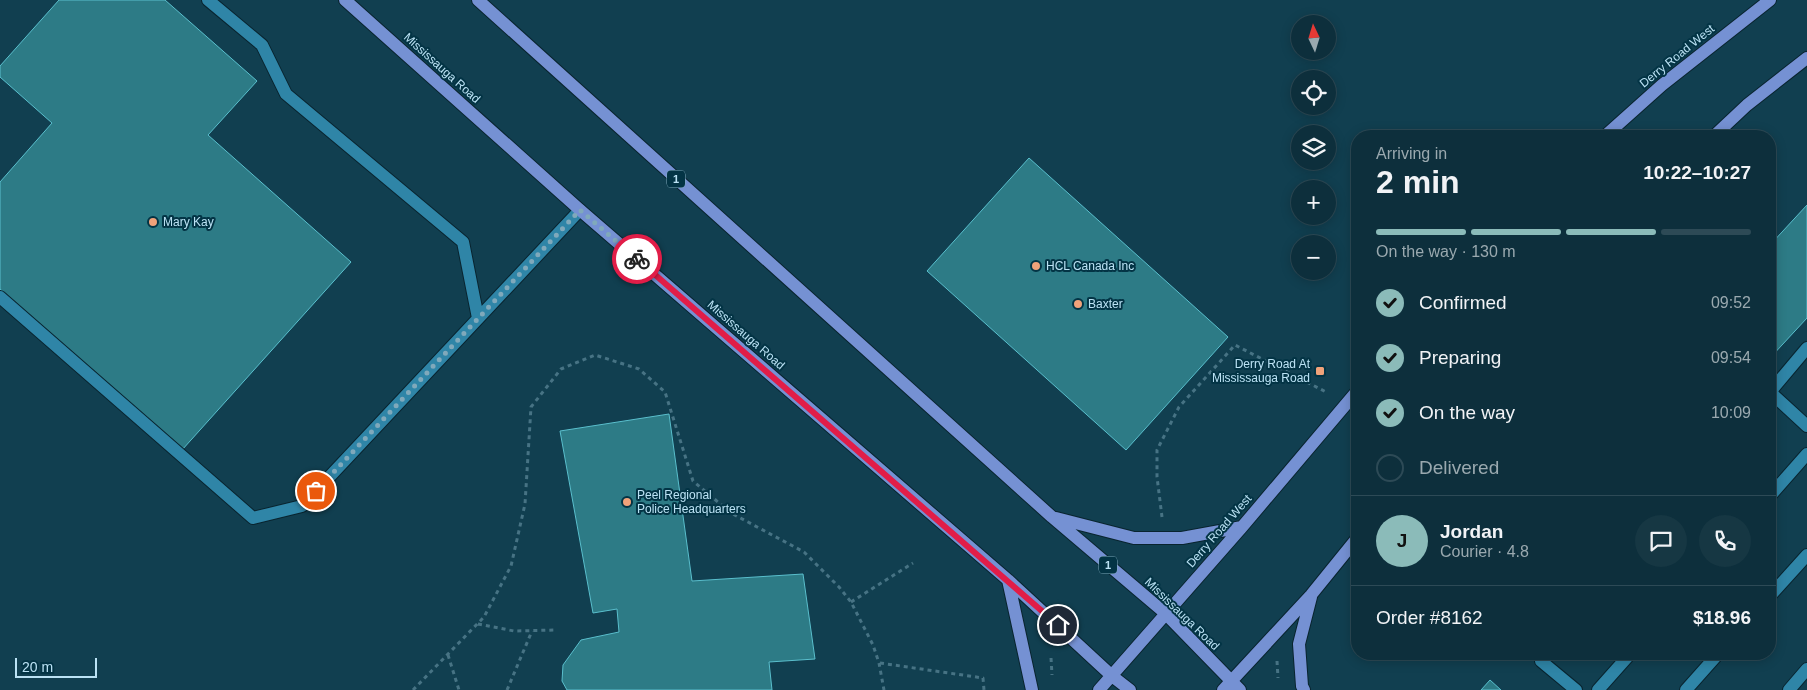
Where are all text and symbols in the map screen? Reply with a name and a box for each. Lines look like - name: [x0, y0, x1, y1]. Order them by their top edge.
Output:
- north arrow: [1291, 15, 1336, 60]
- map controls: [1291, 15, 1336, 280]
- street label: Derry Road West: [1637, 21, 1718, 90]
- street label: Mississauga Road: [401, 30, 483, 106]
- button: locate: [1291, 70, 1336, 115]
- button: layers: [1291, 125, 1336, 170]
- text: Arriving in: [1376, 145, 1447, 162]
- text: 10:22–10:27: [1643, 162, 1751, 183]
- text: 2 min: [1376, 164, 1460, 200]
- road number: 1: [667, 170, 685, 188]
- button: +: [1291, 180, 1336, 225]
- place label: Mary Kay: [163, 215, 214, 229]
- marker: Mary Kay: [147, 216, 159, 228]
- courier: [612, 234, 662, 284]
- button: −: [1291, 235, 1336, 280]
- text: On the way · 130 m: [1376, 243, 1516, 260]
- icon: bike: [623, 245, 651, 273]
- place label: HCL Canada Inc: [1046, 259, 1134, 273]
- marker: HCL Canada Inc: [1030, 260, 1042, 272]
- icon: check: [1376, 289, 1404, 317]
- text: Confirmed: [1419, 292, 1507, 313]
- text: 09:52: [1711, 294, 1751, 311]
- place label: Baxter: [1088, 297, 1123, 311]
- street label: Mississauga Road: [704, 298, 788, 372]
- marker: Baxter: [1072, 298, 1084, 310]
- icon: check: [1376, 344, 1404, 372]
- text: Preparing: [1419, 347, 1501, 368]
- text: 09:54: [1711, 349, 1751, 366]
- place label: Derry Road At Mississauga Road: [1212, 357, 1311, 385]
- marker: Derry Road At Mississauga Road: [1314, 365, 1326, 377]
- icon: check: [1376, 399, 1404, 427]
- text: On the way: [1419, 402, 1515, 423]
- text: 10:09: [1711, 404, 1751, 421]
- text: Delivered: [1419, 457, 1499, 478]
- pin: [295, 470, 337, 512]
- icon: bag: [302, 477, 330, 505]
- place label: Peel Regional Police Headquarters: [637, 488, 746, 516]
- street label: Derry Road West: [1184, 491, 1255, 570]
- marker: Peel Regional Police Headquarters: [621, 496, 633, 508]
- button: chat: [1635, 515, 1687, 567]
- button: phone: [1699, 515, 1751, 567]
- text: Jordan: [1440, 521, 1503, 542]
- text: J: [1397, 530, 1407, 551]
- text: Courier · 4.8: [1440, 543, 1529, 560]
- road number: 1: [1099, 556, 1117, 574]
- street label: Mississauga Road: [1142, 575, 1222, 653]
- pin: [1037, 604, 1079, 646]
- text: Order #8162: [1376, 607, 1483, 628]
- text: $18.96: [1693, 607, 1751, 628]
- icon: home: [1044, 611, 1072, 639]
- scale bar: [15, 655, 98, 678]
- text: 20 m: [22, 659, 53, 675]

